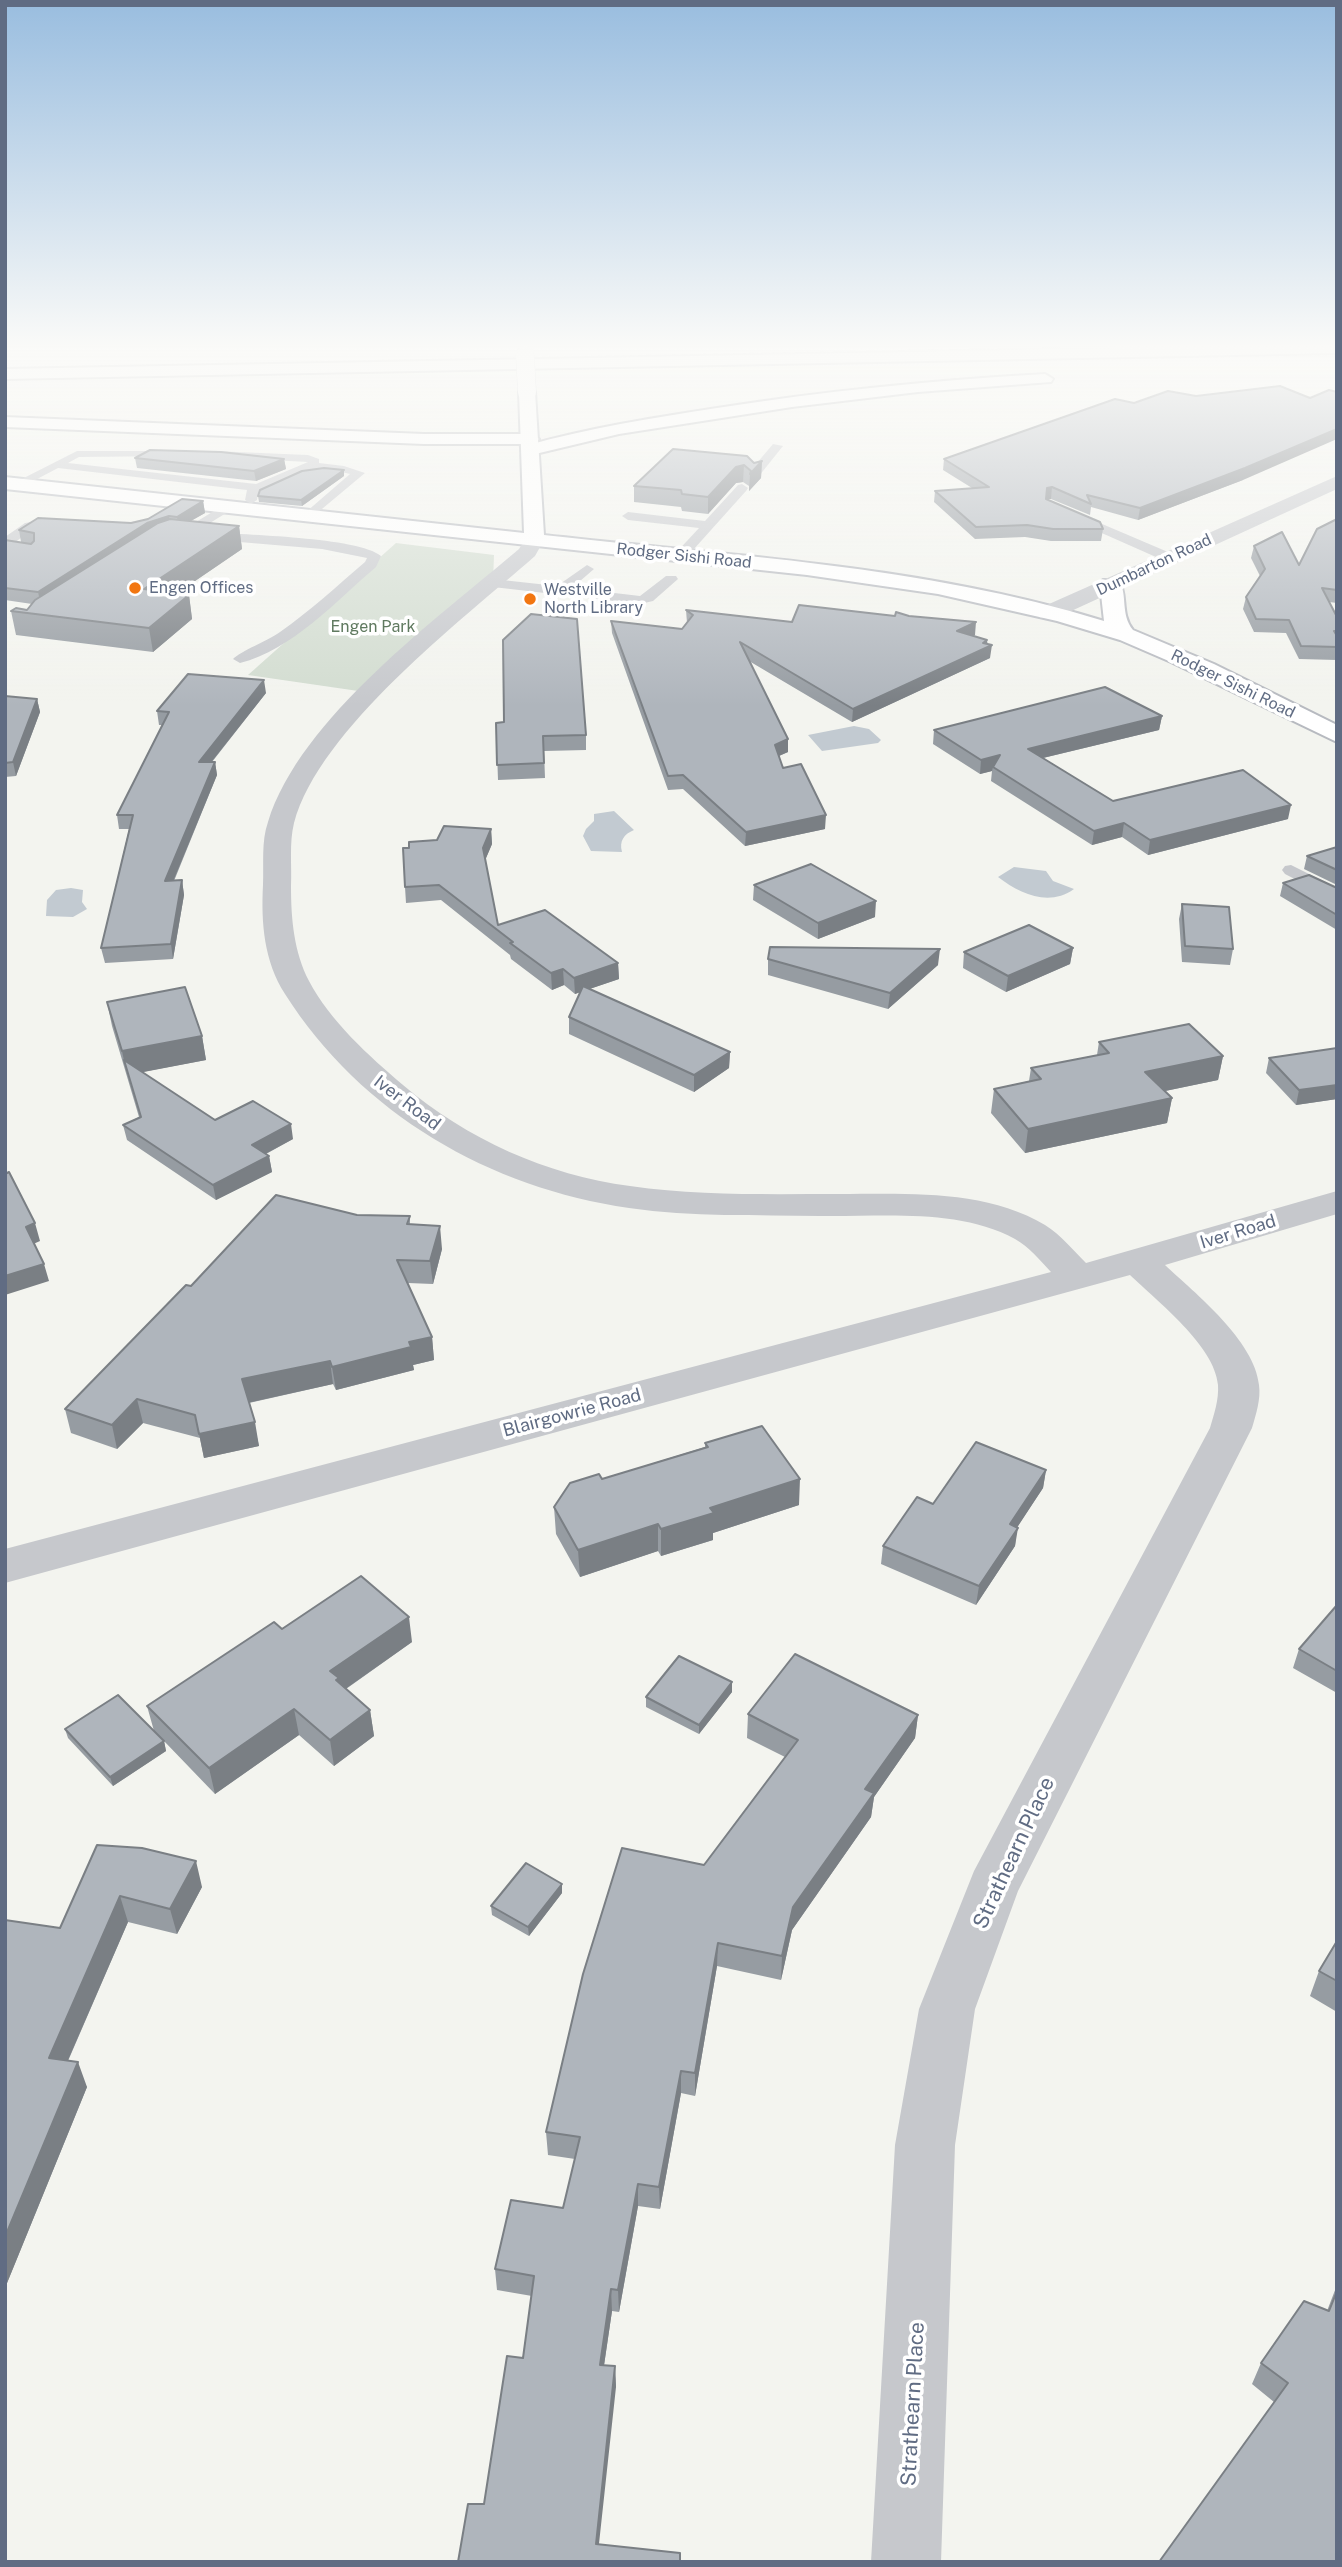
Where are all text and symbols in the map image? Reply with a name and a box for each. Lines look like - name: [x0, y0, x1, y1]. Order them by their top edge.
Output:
- street label: Dumbarton Road: [1093, 530, 1215, 600]
- street label: Rodger Sishi Road: [615, 539, 753, 573]
- place label: Engen Offices: [149, 578, 253, 598]
- marker: Engen Offices: [127, 580, 143, 596]
- place label: Westville North Library: [544, 580, 643, 618]
- marker: Westville North Library: [522, 591, 538, 607]
- park label: Engen Park: [331, 617, 415, 637]
- street label: Rodger Sishi Road: [1168, 646, 1298, 722]
- street label: Iver Road: [369, 1071, 445, 1135]
- street label: Iver Road: [1197, 1210, 1279, 1254]
- street label: Blairgowrie Road: [500, 1384, 644, 1442]
- street label: Strathearn Place: [968, 1773, 1060, 1933]
- street label: Strathearn Place: [896, 2321, 930, 2487]

